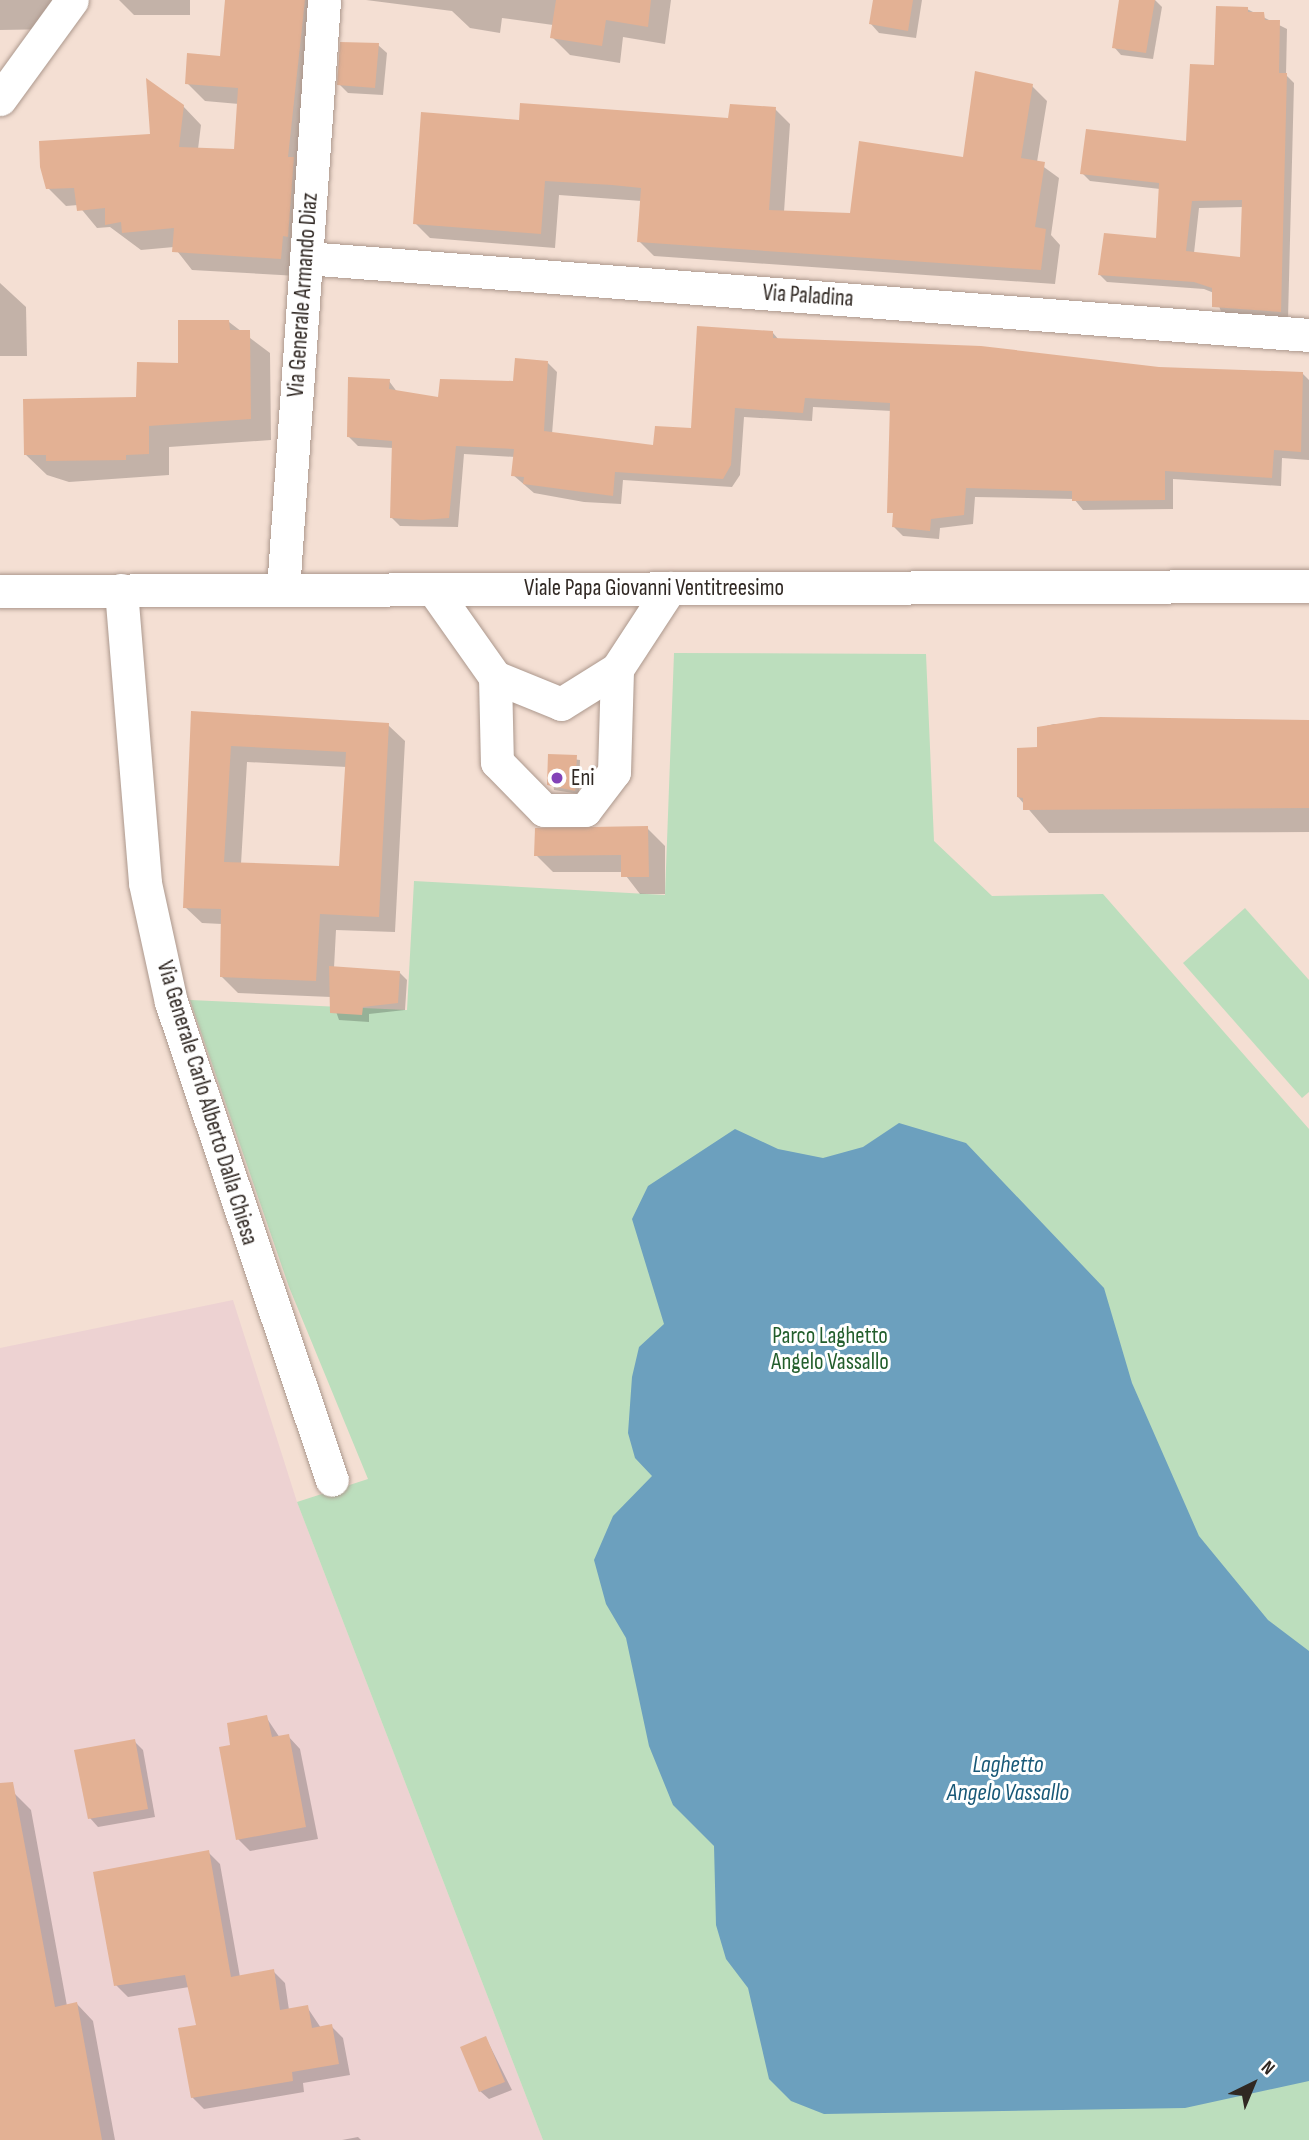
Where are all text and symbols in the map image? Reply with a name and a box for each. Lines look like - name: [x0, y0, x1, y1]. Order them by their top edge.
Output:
- street label: Via Generale Armando Diaz: [282, 192, 324, 398]
- street label: Via Paladina: [762, 279, 854, 313]
- street label: Viale Papa Giovanni Ventitreesimo: [524, 574, 784, 602]
- place label: Eni: [571, 764, 595, 792]
- marker: Eni: [549, 770, 565, 786]
- street label: Via Generale Carlo Alberto Dalla Chiesa: [151, 958, 263, 1248]
- park label: Parco Laghetto Angelo Vassallo: [771, 1322, 889, 1376]
- water label: Laghetto Angelo Vassallo: [947, 1751, 1069, 1807]
- north arrow: [1218, 2049, 1288, 2119]
- text: N: [1256, 2056, 1279, 2080]

